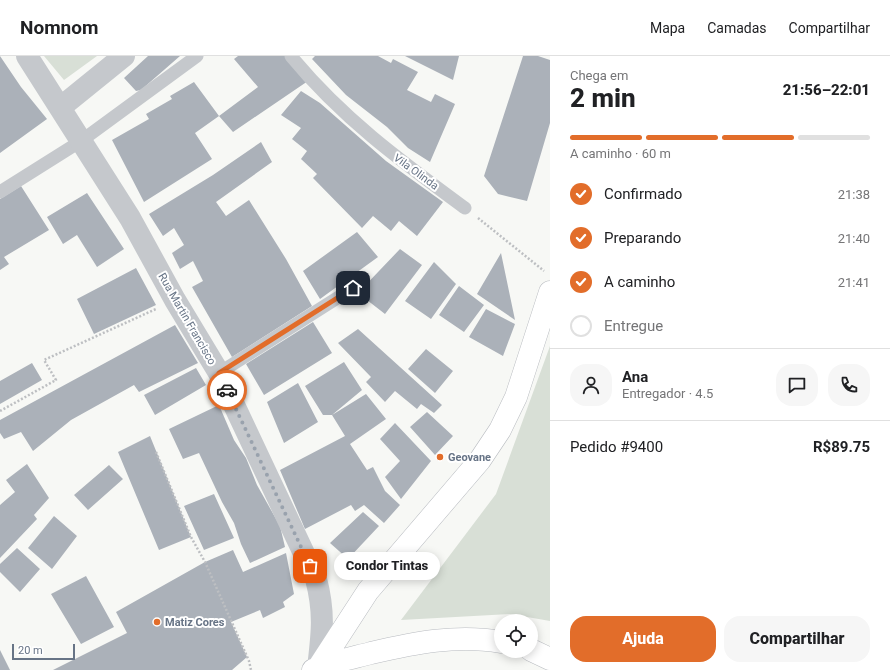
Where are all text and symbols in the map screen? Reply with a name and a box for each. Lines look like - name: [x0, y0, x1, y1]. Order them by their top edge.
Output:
- text: Nomnom: [20, 16, 98, 39]
- text: Mapa: [650, 20, 685, 36]
- text: Camadas: [707, 20, 767, 36]
- text: Compartilhar: [789, 20, 870, 36]
- text: Chega em: [570, 68, 628, 83]
- text: 21:56–22:01: [783, 81, 870, 99]
- text: 2 min: [570, 83, 636, 113]
- text: A caminho · 60 m: [570, 146, 671, 161]
- street label: Vila Olinda: [391, 151, 441, 193]
- icon: check: [570, 183, 592, 205]
- text: Confirmado: [604, 185, 682, 203]
- text: 21:38: [838, 187, 870, 202]
- icon: check: [570, 227, 592, 249]
- text: Preparando: [604, 229, 681, 247]
- text: 21:40: [838, 231, 870, 246]
- street label: Rua Martin Francisco: [155, 271, 219, 367]
- pin: [336, 271, 370, 305]
- icon: check: [570, 271, 592, 293]
- text: A caminho: [604, 273, 675, 291]
- text: 21:41: [838, 275, 870, 290]
- icon: home: [342, 277, 364, 299]
- text: Entregue: [604, 317, 663, 335]
- button: person: [570, 364, 612, 406]
- button: chat: [776, 364, 818, 406]
- button: phone: [828, 364, 870, 406]
- text: Ana: [622, 368, 648, 386]
- courier: [207, 370, 247, 410]
- icon: car: [216, 379, 238, 401]
- text: Entregador · 4.5: [622, 386, 713, 401]
- text: Pedido #9400: [570, 438, 663, 456]
- text: R$89.75: [813, 438, 870, 456]
- place label: Geovane: [448, 451, 491, 464]
- marker: Geovane: [435, 452, 445, 462]
- pin: [293, 549, 327, 583]
- callout: Condor Tintas: [334, 552, 440, 580]
- icon: bag: [299, 555, 321, 577]
- text: Condor Tintas: [346, 558, 428, 573]
- map controls: [494, 614, 538, 658]
- button: locate: [494, 614, 538, 658]
- place label: Matiz Cores: [165, 616, 225, 629]
- button: Ajuda: [570, 616, 716, 662]
- button: Compartilhar: [724, 616, 870, 662]
- marker: Matiz Cores: [152, 617, 162, 627]
- scale bar: [12, 642, 75, 661]
- text: 20 m: [18, 644, 43, 657]

